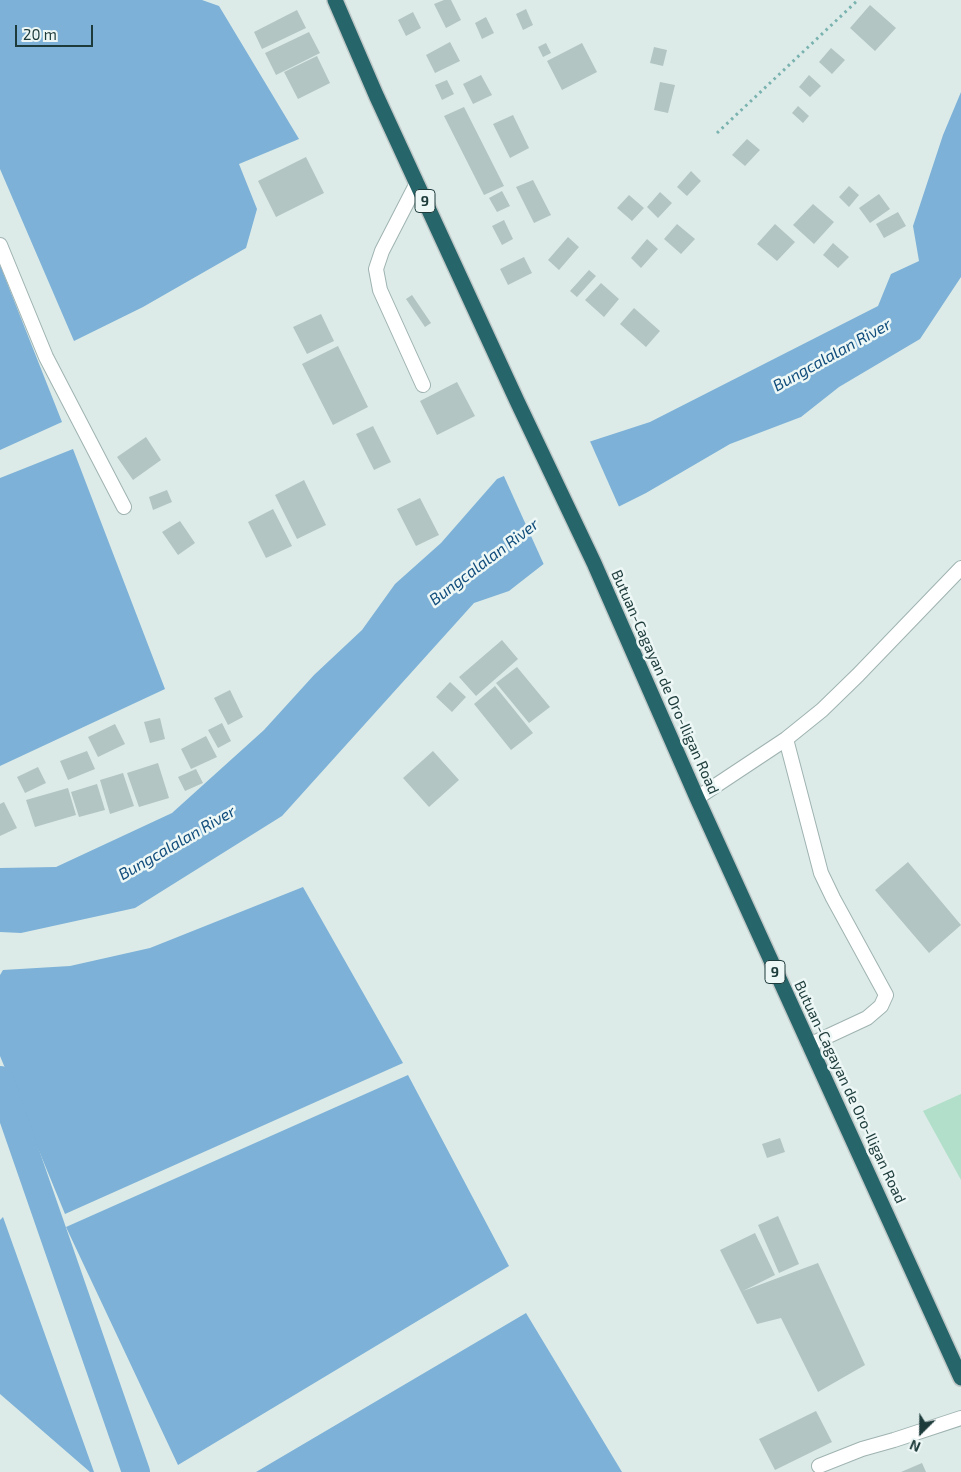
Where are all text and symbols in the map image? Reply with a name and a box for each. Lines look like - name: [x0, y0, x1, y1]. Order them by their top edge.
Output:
- scale bar: [18, 15, 95, 47]
- text: 20 m: [23, 25, 57, 43]
- road number: 9: [415, 190, 435, 212]
- water label: Bungcalalan River: [770, 315, 894, 395]
- water label: Bungcalalan River: [426, 515, 542, 609]
- street label: Butuan-Cagayan de Oro-Iligan Road: [607, 567, 723, 797]
- water label: Bungcalalan River: [115, 802, 239, 884]
- road number: 9: [765, 960, 785, 984]
- street label: Butuan-Cagayan de Oro-Iligan Road: [790, 978, 910, 1206]
- north arrow: [896, 1407, 946, 1457]
- text: N: [907, 1436, 923, 1456]

